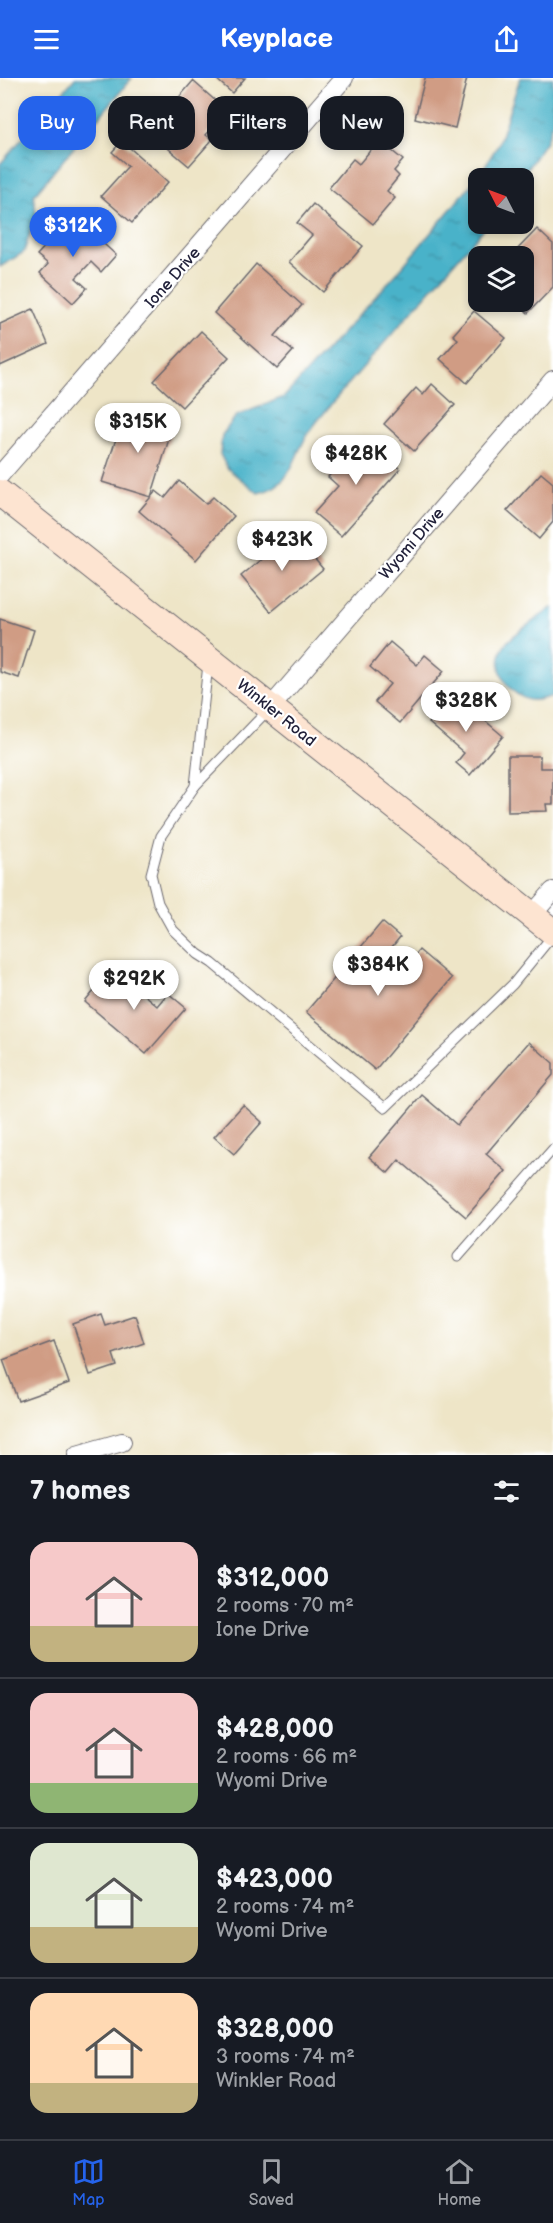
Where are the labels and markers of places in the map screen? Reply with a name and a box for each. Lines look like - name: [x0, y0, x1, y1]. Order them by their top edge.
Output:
- pin: $312K: [31, 207, 115, 258]
- pin: $315K: [96, 403, 180, 454]
- pin: $428K: [314, 435, 398, 486]
- pin: $423K: [240, 521, 324, 572]
- pin: $328K: [424, 682, 508, 733]
- pin: $384K: [336, 946, 420, 997]
- pin: $292K: [92, 960, 176, 1011]

